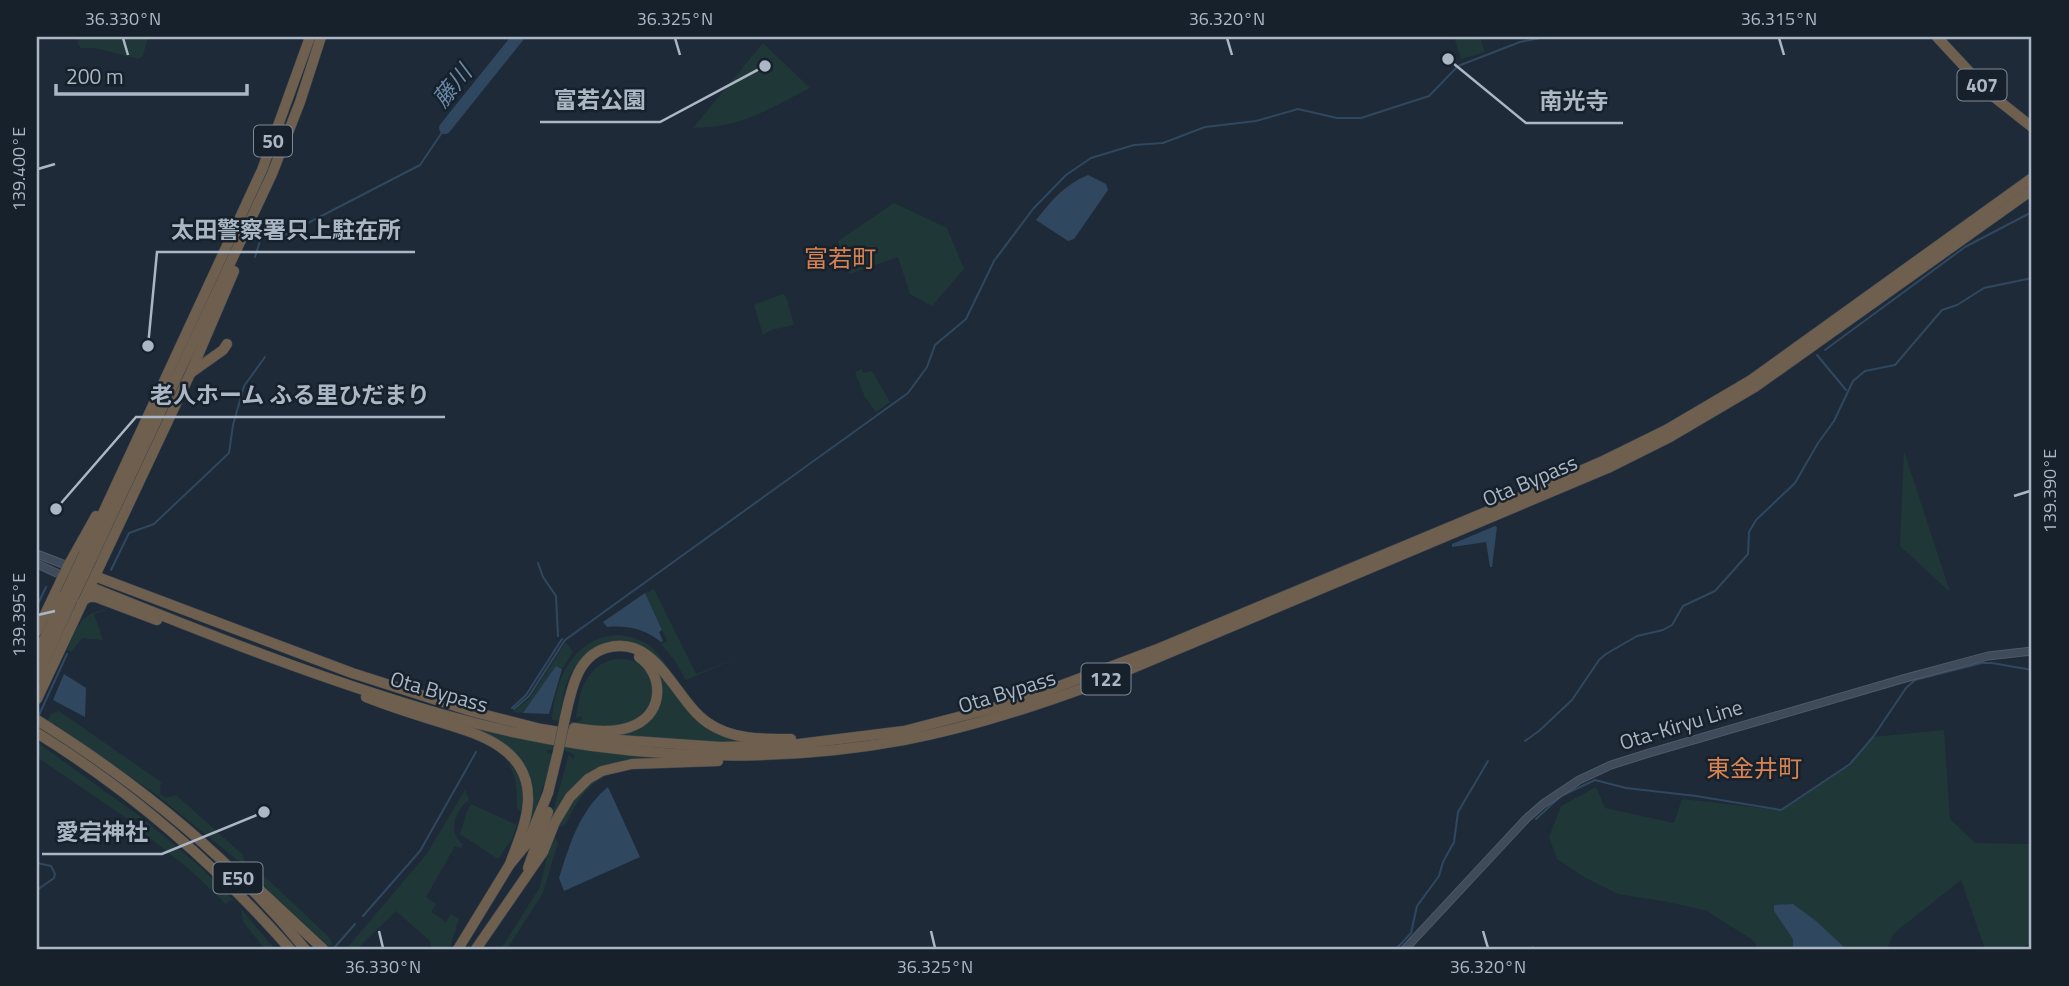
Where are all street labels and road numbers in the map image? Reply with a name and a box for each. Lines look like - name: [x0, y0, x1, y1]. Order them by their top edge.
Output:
- road number: 407: [1958, 69, 2007, 100]
- road number: 50: [254, 125, 292, 156]
- street label: Ota Bypass: [1477, 446, 1582, 514]
- street label: Ota Bypass: [954, 661, 1059, 721]
- street label: Ota Bypass: [387, 662, 492, 720]
- road number: 122: [1082, 664, 1130, 694]
- street label: Ota-Kiryu Line: [1615, 690, 1746, 758]
- road number: E50: [214, 862, 262, 894]

